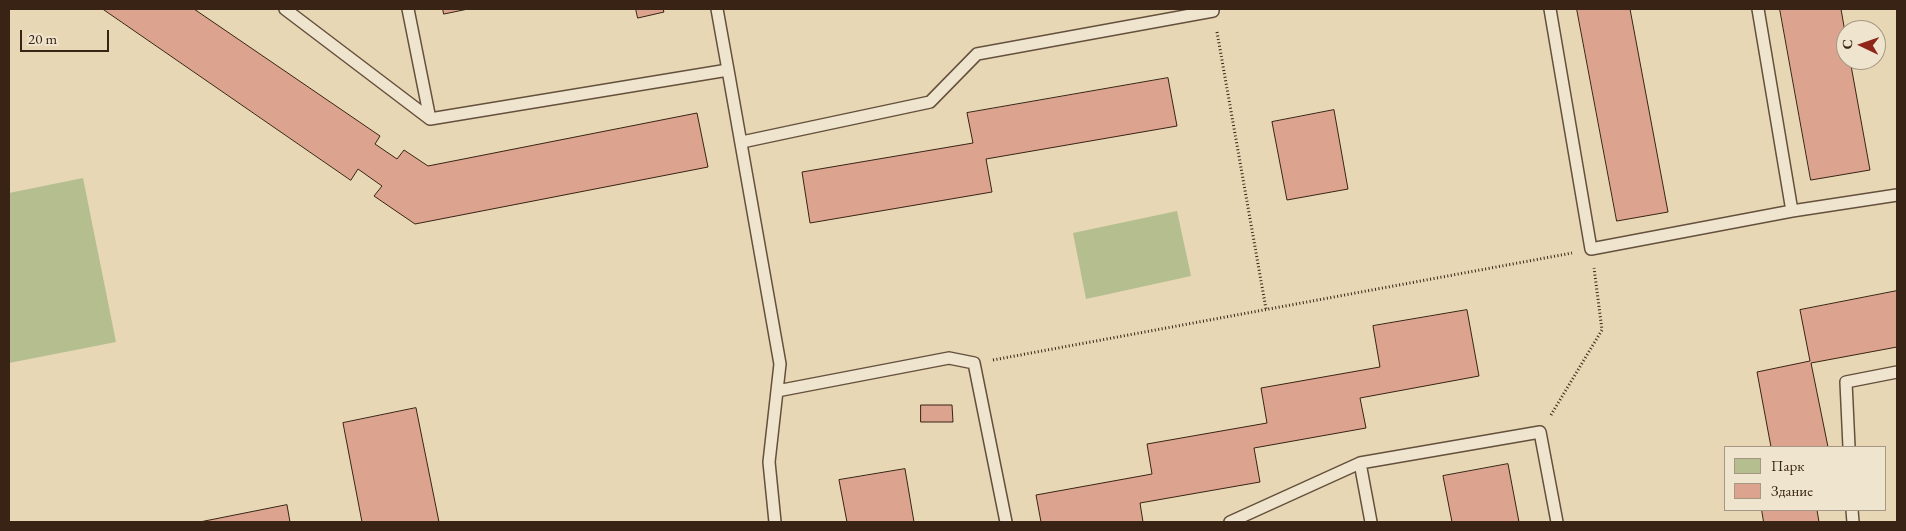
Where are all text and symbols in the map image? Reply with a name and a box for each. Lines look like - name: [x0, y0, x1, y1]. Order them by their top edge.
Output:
- scale bar: [22, 20, 111, 52]
- north arrow: [1836, 20, 1886, 70]
- text: 20 m: [28, 29, 57, 48]
- text: С: [1838, 39, 1856, 50]
- legend: [1724, 446, 1886, 511]
- text: Парк: [1771, 456, 1804, 475]
- text: Здание: [1771, 481, 1813, 500]

